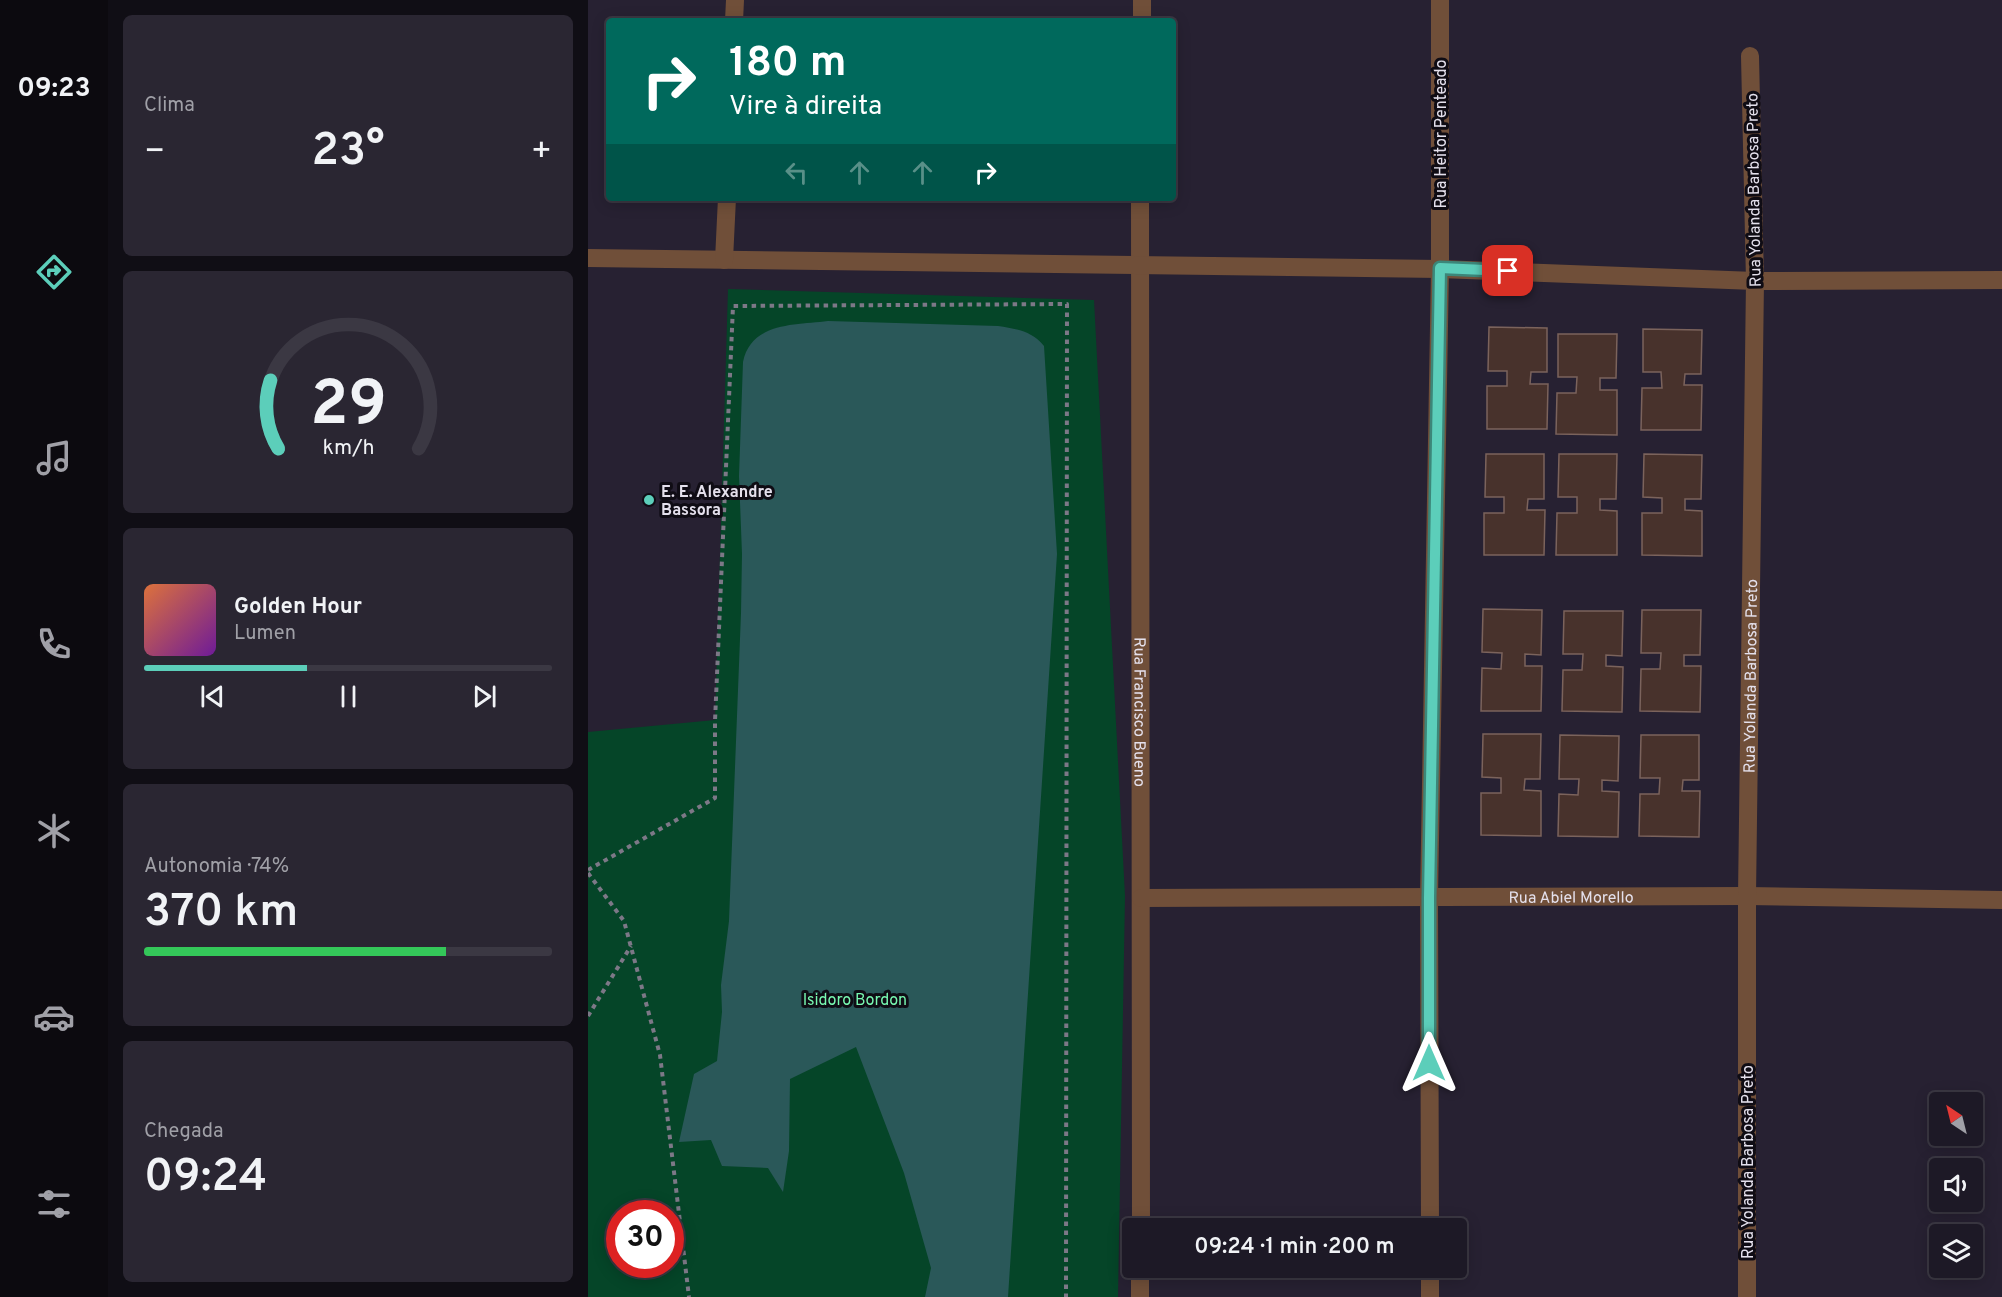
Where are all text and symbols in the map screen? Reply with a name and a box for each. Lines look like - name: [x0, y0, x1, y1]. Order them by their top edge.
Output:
- text: 180 m: [729, 38, 846, 91]
- icon: right: [630, 42, 708, 120]
- street label: Rua Heitor Penteado: [1432, 59, 1452, 208]
- text: 09:23: [17, 72, 91, 106]
- text: Vire à direita: [729, 90, 882, 124]
- text: Clima: [144, 93, 195, 119]
- street label: Rua Yolanda Barbosa Preto: [1743, 93, 1767, 287]
- text: 23°: [311, 124, 385, 181]
- text: −: [144, 132, 165, 174]
- text: +: [531, 132, 552, 174]
- icon: left: [780, 156, 813, 189]
- icon: ahead: [843, 156, 876, 189]
- icon: ahead: [906, 156, 939, 189]
- icon: right: [969, 156, 1002, 189]
- pin: [1482, 245, 1533, 296]
- icon: directions: [33, 251, 75, 293]
- icon: arrive: [1491, 254, 1524, 287]
- text: 29: [310, 368, 386, 447]
- text: km/h: [322, 436, 374, 463]
- icon: music: [33, 437, 75, 479]
- place label: E. E. Alexandre Bassora: [661, 483, 773, 521]
- marker: E. E. Alexandre Bassora: [642, 493, 656, 507]
- street label: Rua Yolanda Barbosa Preto: [1741, 579, 1763, 773]
- text: Golden Hour: [234, 594, 362, 621]
- text: Lumen: [234, 621, 296, 647]
- icon: phone: [33, 623, 75, 665]
- street label: Rua Francisco Bueno: [1128, 637, 1149, 787]
- icon: previous: [196, 680, 229, 713]
- icon: pause: [332, 680, 365, 713]
- icon: next: [468, 680, 501, 713]
- icon: climate: [33, 810, 75, 852]
- text: Autonomia · 74%: [144, 854, 289, 880]
- text: 370 km: [144, 885, 298, 942]
- street label: Rua Abiel Morello: [1508, 888, 1634, 909]
- park label: Isidoro Bordon: [803, 991, 907, 1011]
- icon: car: [33, 996, 75, 1038]
- position arrow: [1397, 1031, 1461, 1095]
- street label: Rua Yolanda Barbosa Preto: [1739, 1065, 1759, 1259]
- north arrow: [1929, 1092, 1983, 1146]
- map controls: [1929, 1092, 1983, 1278]
- text: Chegada: [144, 1119, 224, 1145]
- text: 09:24: [144, 1150, 267, 1207]
- button: sound: [1929, 1158, 1983, 1212]
- icon: filters: [33, 1183, 75, 1225]
- speed limit sign: 30: [606, 1200, 684, 1278]
- button: layers: [1929, 1224, 1983, 1278]
- text: 09:24 · 1 min · 200 m: [1194, 1234, 1395, 1261]

